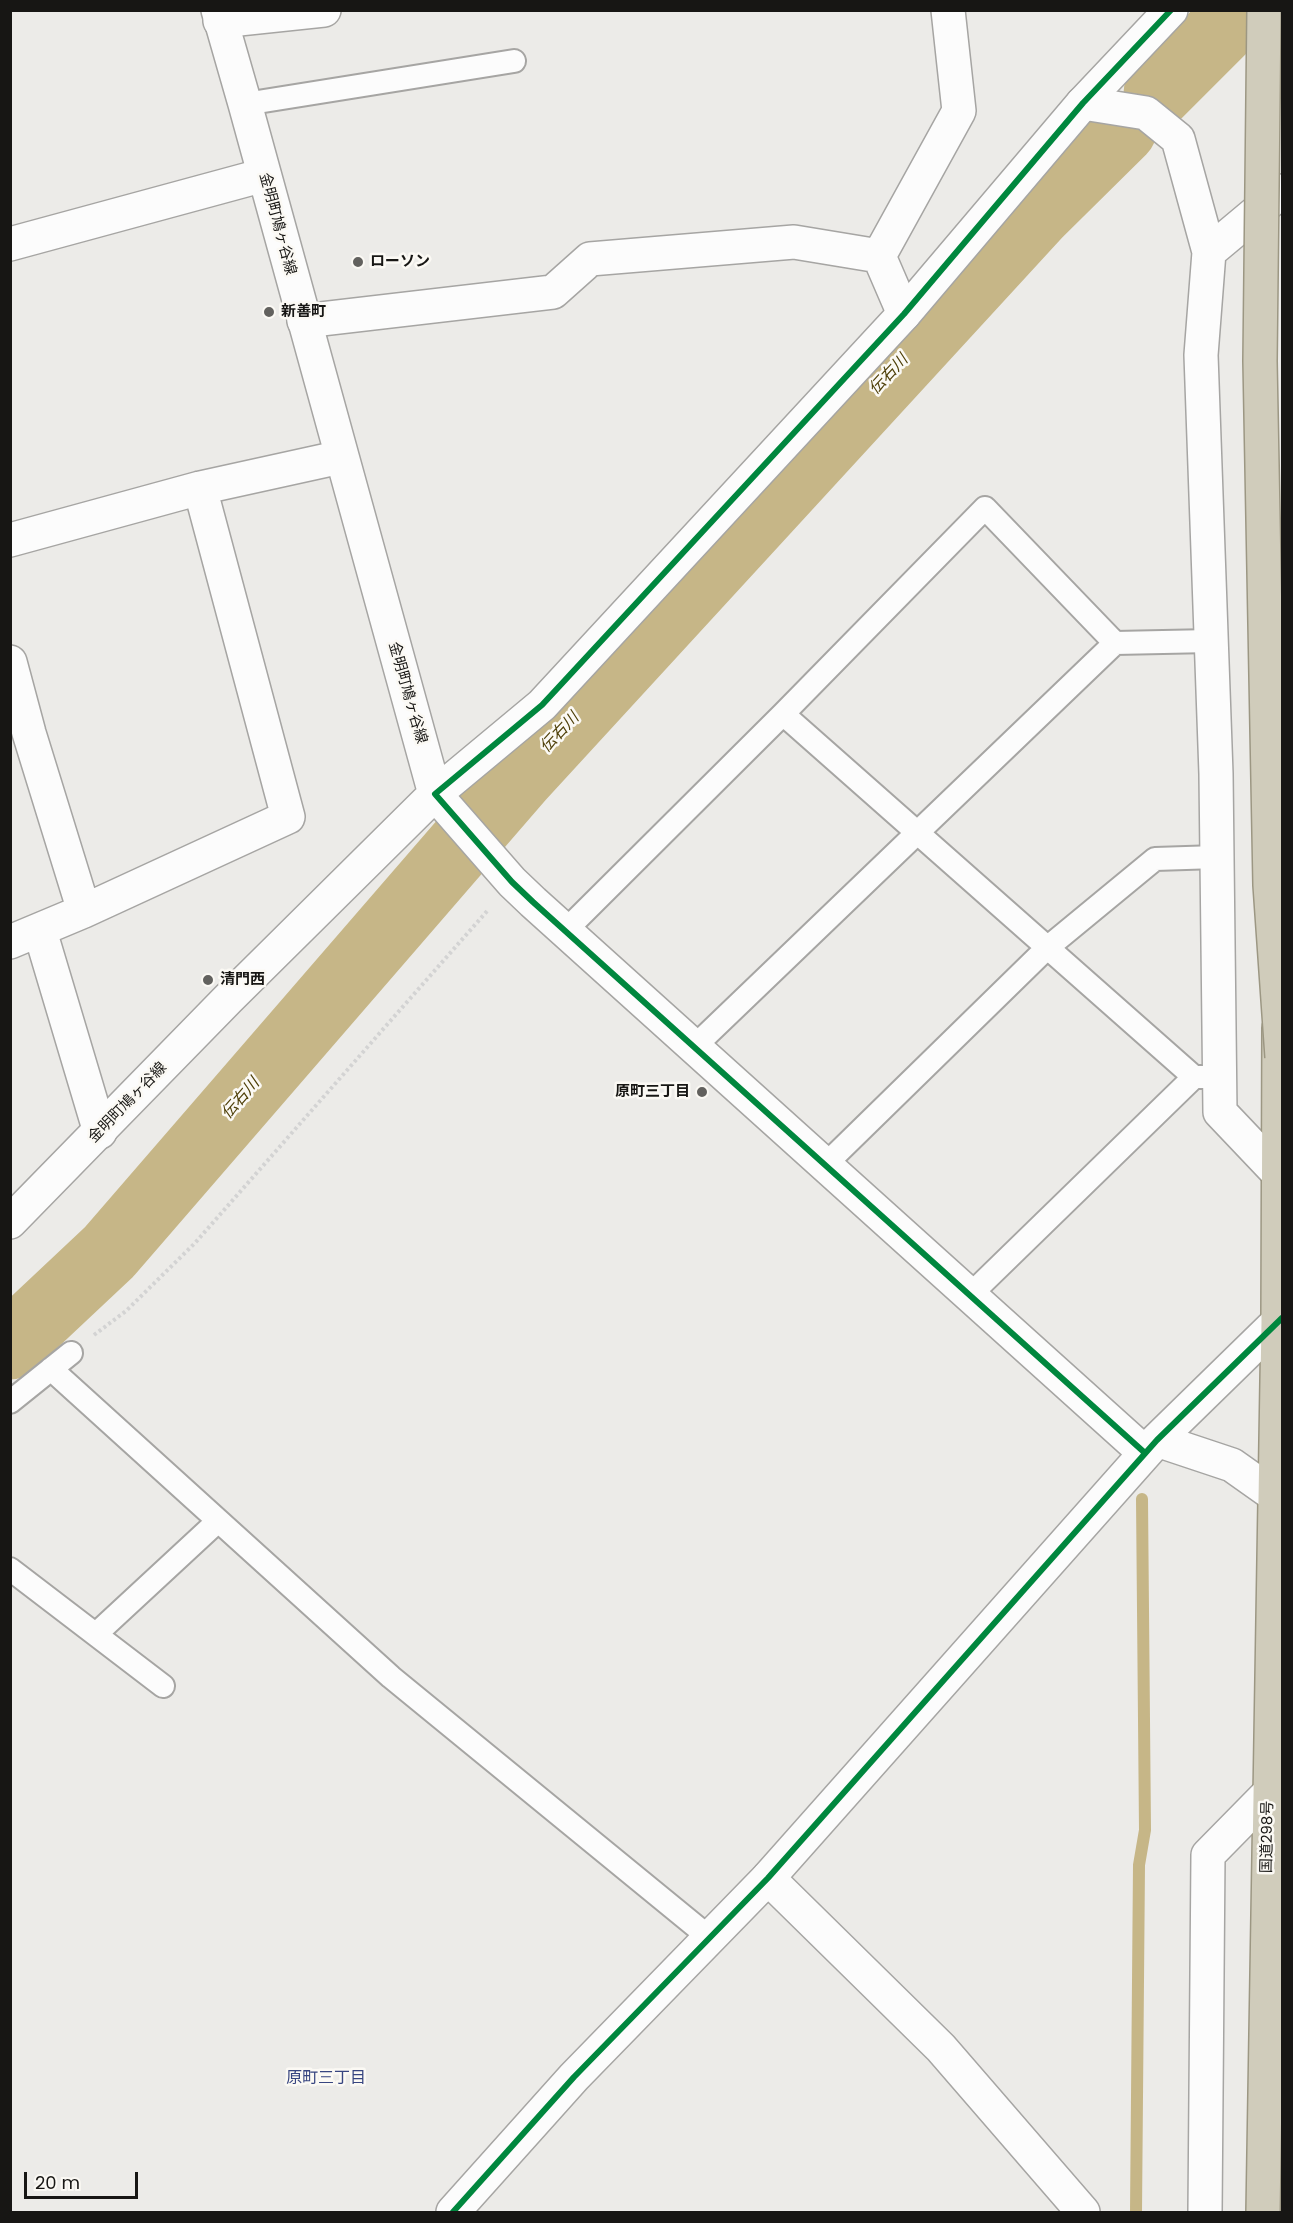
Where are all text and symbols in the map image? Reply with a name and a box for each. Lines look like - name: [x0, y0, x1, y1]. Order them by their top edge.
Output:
- street label: 金明町鳩ヶ谷線: [255, 171, 299, 277]
- place label: ローソン: [370, 253, 430, 271]
- marker: ローソン: [351, 255, 365, 269]
- place label: 新善町: [281, 303, 326, 321]
- marker: 新善町: [262, 305, 276, 319]
- water label: 伝右川: [866, 351, 912, 399]
- street label: 金明町鳩ヶ谷線: [384, 640, 430, 746]
- water label: 伝右川: [537, 709, 583, 757]
- place label: 清門西: [220, 971, 265, 989]
- marker: 清門西: [201, 973, 215, 987]
- street label: 金明町鳩ヶ谷線: [85, 1059, 171, 1147]
- water label: 伝右川: [218, 1075, 264, 1123]
- place label: 原町三丁目: [615, 1083, 690, 1101]
- marker: 原町三丁目: [695, 1085, 709, 1099]
- street label: 国道298号: [1258, 1801, 1278, 1873]
- district label: 原町三丁目: [286, 2069, 366, 2089]
- scale bar: [27, 2160, 141, 2198]
- text: 20 m: [35, 2170, 80, 2195]

